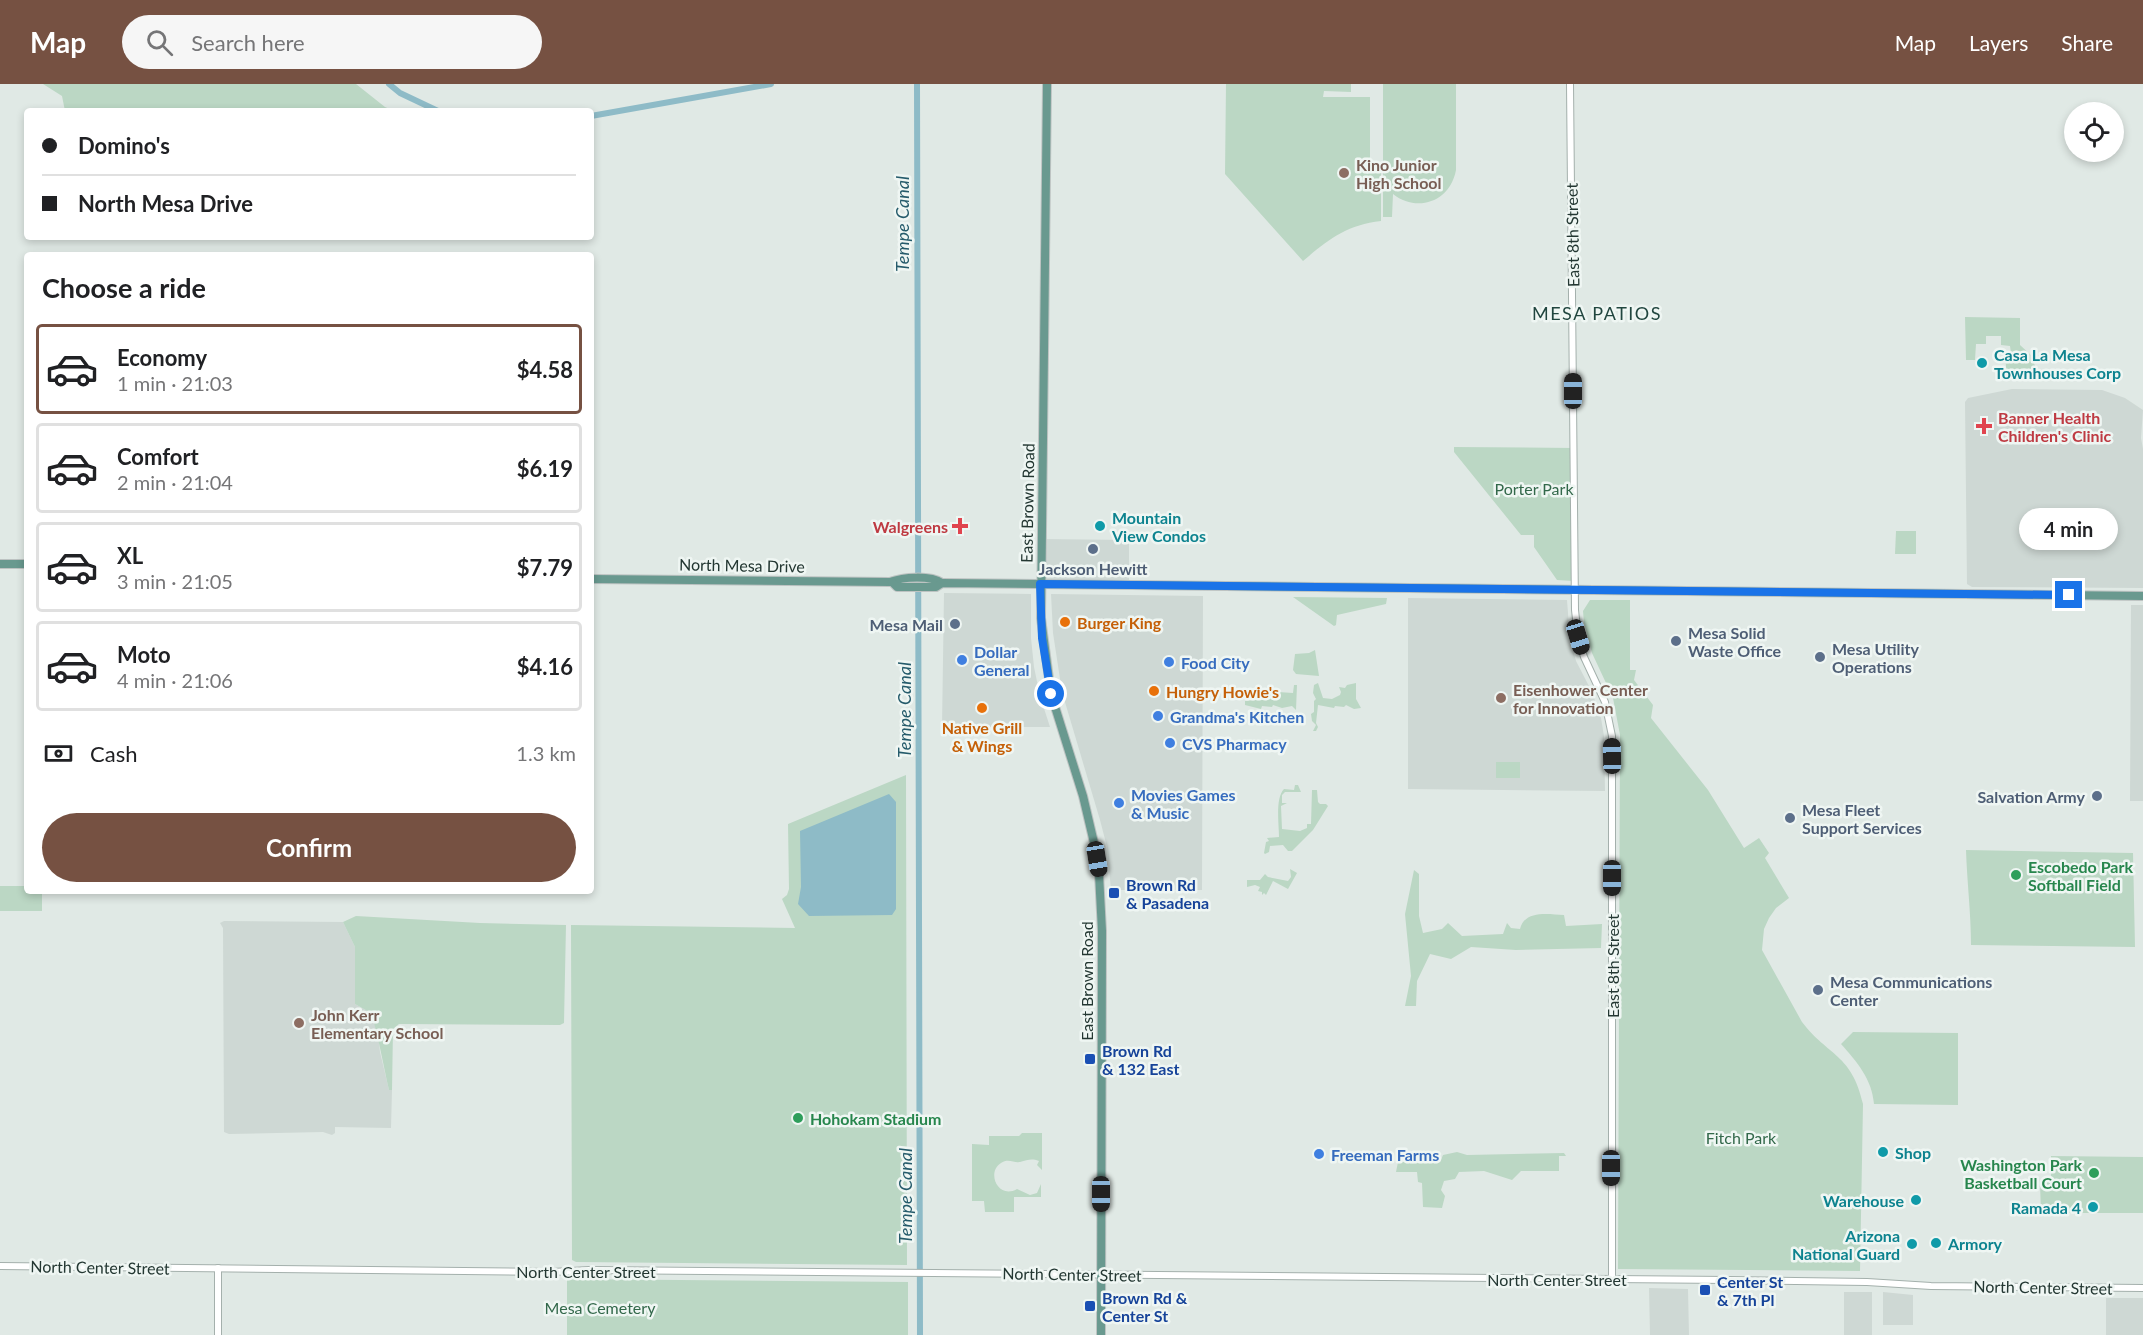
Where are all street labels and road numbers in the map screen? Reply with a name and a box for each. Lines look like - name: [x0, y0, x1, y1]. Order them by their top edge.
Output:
- street label: East 8th Street: [1562, 183, 1582, 287]
- street label: East Brown Road: [1016, 443, 1038, 563]
- street label: North Mesa Drive: [679, 554, 805, 576]
- street label: East 8th Street: [1603, 914, 1622, 1018]
- street label: East Brown Road: [1077, 921, 1096, 1041]
- street label: North Center Street: [30, 1256, 170, 1278]
- street label: North Center Street: [516, 1262, 656, 1281]
- street label: North Center Street: [1002, 1263, 1142, 1285]
- street label: North Center Street: [1487, 1270, 1627, 1289]
- street label: North Center Street: [1973, 1276, 2113, 1298]

